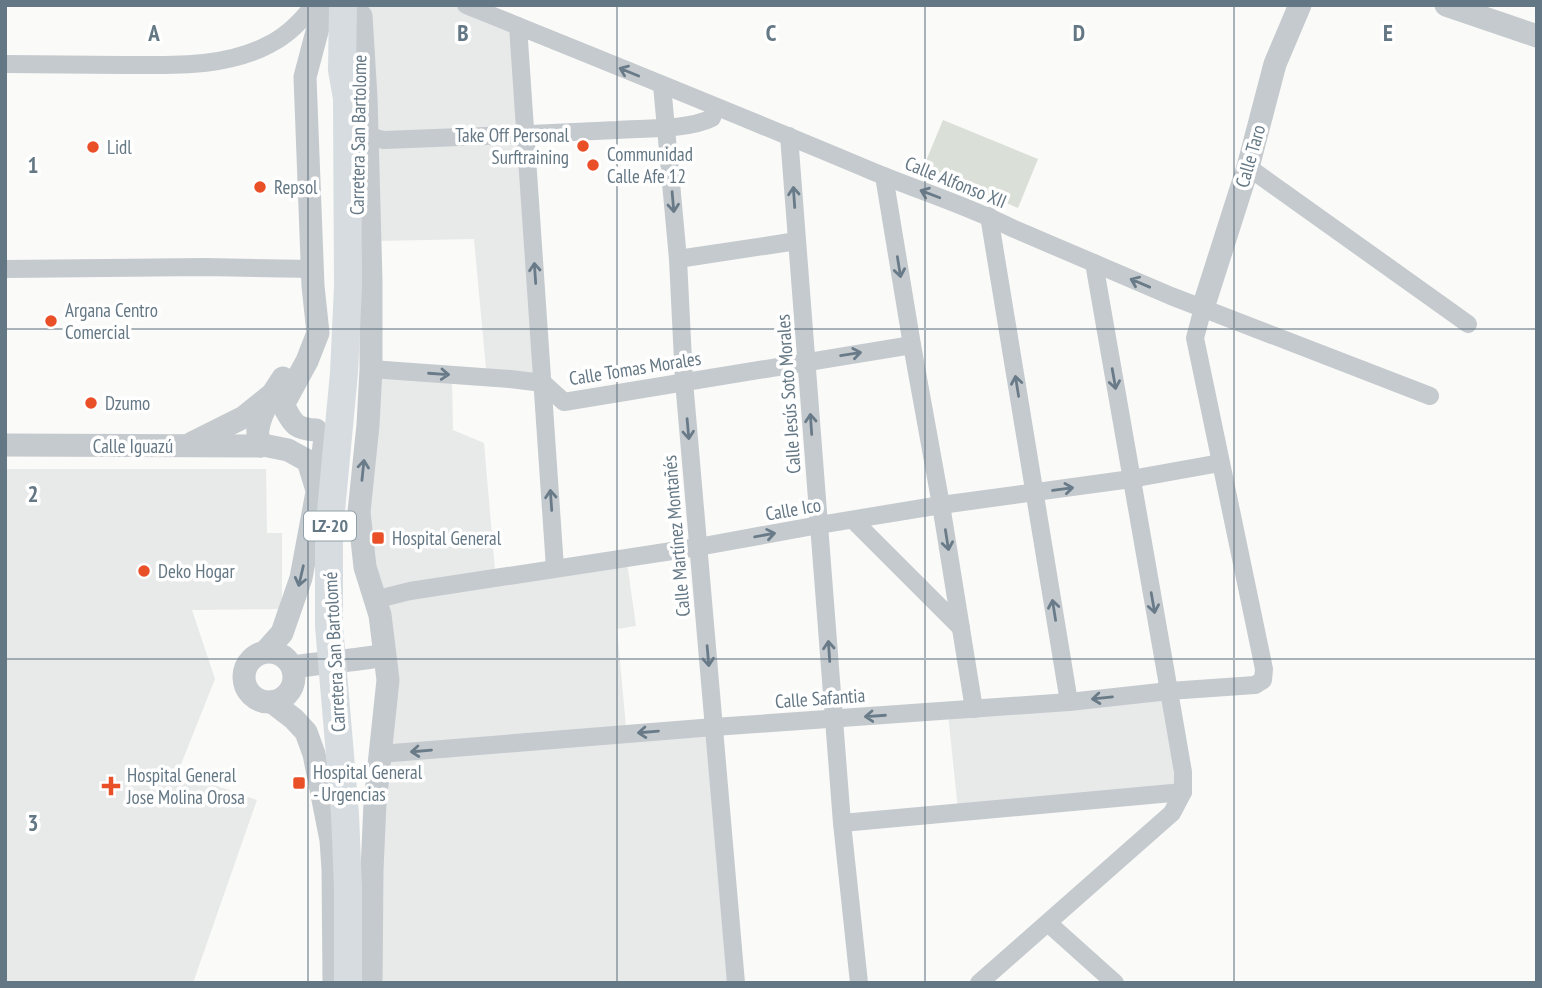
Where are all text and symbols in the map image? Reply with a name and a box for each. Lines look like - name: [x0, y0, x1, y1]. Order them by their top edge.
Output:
- text: A: [147, 18, 160, 47]
- text: B: [457, 18, 469, 47]
- text: C: [766, 18, 777, 47]
- text: D: [1073, 18, 1085, 47]
- text: E: [1383, 18, 1393, 47]
- street label: Carretera San Bartolome: [345, 54, 371, 215]
- one-way arrow: [618, 64, 640, 77]
- street label: Calle Taro: [1230, 122, 1270, 190]
- place label: Take Off Personal Surftraining: [455, 123, 570, 169]
- place label: Lidl: [107, 135, 132, 159]
- marker: Take Off Personal Surftraining: [575, 138, 591, 154]
- marker: Lidl: [85, 139, 101, 155]
- place label: Communidad Calle Afe 12: [607, 142, 693, 188]
- text: 1: [28, 150, 39, 179]
- street label: Calle Alfonso XII: [902, 151, 1010, 213]
- marker: Communidad Calle Afe 12: [585, 157, 601, 173]
- place label: Repsol: [274, 175, 318, 199]
- marker: Repsol: [252, 179, 268, 195]
- one-way arrow: [787, 186, 800, 209]
- one-way arrow: [920, 186, 942, 199]
- one-way arrow: [667, 190, 680, 213]
- one-way arrow: [893, 256, 906, 278]
- one-way arrow: [528, 262, 541, 285]
- one-way arrow: [1130, 275, 1151, 288]
- place label: Argana Centro Comercial: [65, 298, 158, 344]
- marker: Argana Centro Comercial: [43, 313, 59, 329]
- street label: Calle Jesús Soto Morales: [770, 313, 806, 475]
- street label: Calle Tomas Morales: [567, 346, 703, 390]
- one-way arrow: [839, 347, 861, 360]
- one-way arrow: [1108, 367, 1121, 390]
- one-way arrow: [427, 368, 449, 381]
- one-way arrow: [1010, 375, 1023, 397]
- place label: Dzumo: [105, 391, 150, 415]
- marker: Dzumo: [83, 395, 99, 411]
- one-way arrow: [804, 413, 817, 436]
- one-way arrow: [682, 417, 695, 440]
- street label: Calle Iguazú: [93, 434, 173, 458]
- street label: Calle Martínez Montañés: [657, 454, 695, 618]
- one-way arrow: [357, 459, 370, 482]
- text: 2: [28, 479, 39, 508]
- one-way arrow: [1051, 482, 1074, 495]
- one-way arrow: [544, 489, 557, 511]
- street label: Calle Ico: [763, 492, 823, 526]
- road number: LZ-20: [304, 512, 356, 540]
- place label: Hospital General: [392, 526, 502, 550]
- one-way arrow: [753, 528, 776, 541]
- one-way arrow: [941, 528, 954, 551]
- marker: Hospital General: [370, 530, 386, 546]
- place label: Deko Hogar: [158, 559, 235, 583]
- marker: Deko Hogar: [136, 563, 152, 579]
- one-way arrow: [294, 564, 307, 587]
- street label: Carretera San Bartolomé: [318, 571, 350, 733]
- one-way arrow: [1147, 591, 1161, 614]
- one-way arrow: [1047, 599, 1060, 622]
- one-way arrow: [822, 640, 835, 662]
- one-way arrow: [702, 644, 715, 666]
- street label: Calle Safantia: [774, 683, 866, 713]
- one-way arrow: [1091, 692, 1113, 705]
- one-way arrow: [864, 710, 887, 723]
- one-way arrow: [637, 726, 660, 739]
- one-way arrow: [410, 745, 433, 758]
- place label: Hospital General - Urgencias: [313, 760, 423, 806]
- place label: Hospital General Jose Molina Orosa: [126, 763, 245, 809]
- marker: Hospital General - Urgencias: [291, 775, 307, 791]
- marker: Hospital General Jose Molina Orosa: [101, 776, 121, 796]
- text: 3: [28, 808, 39, 837]

